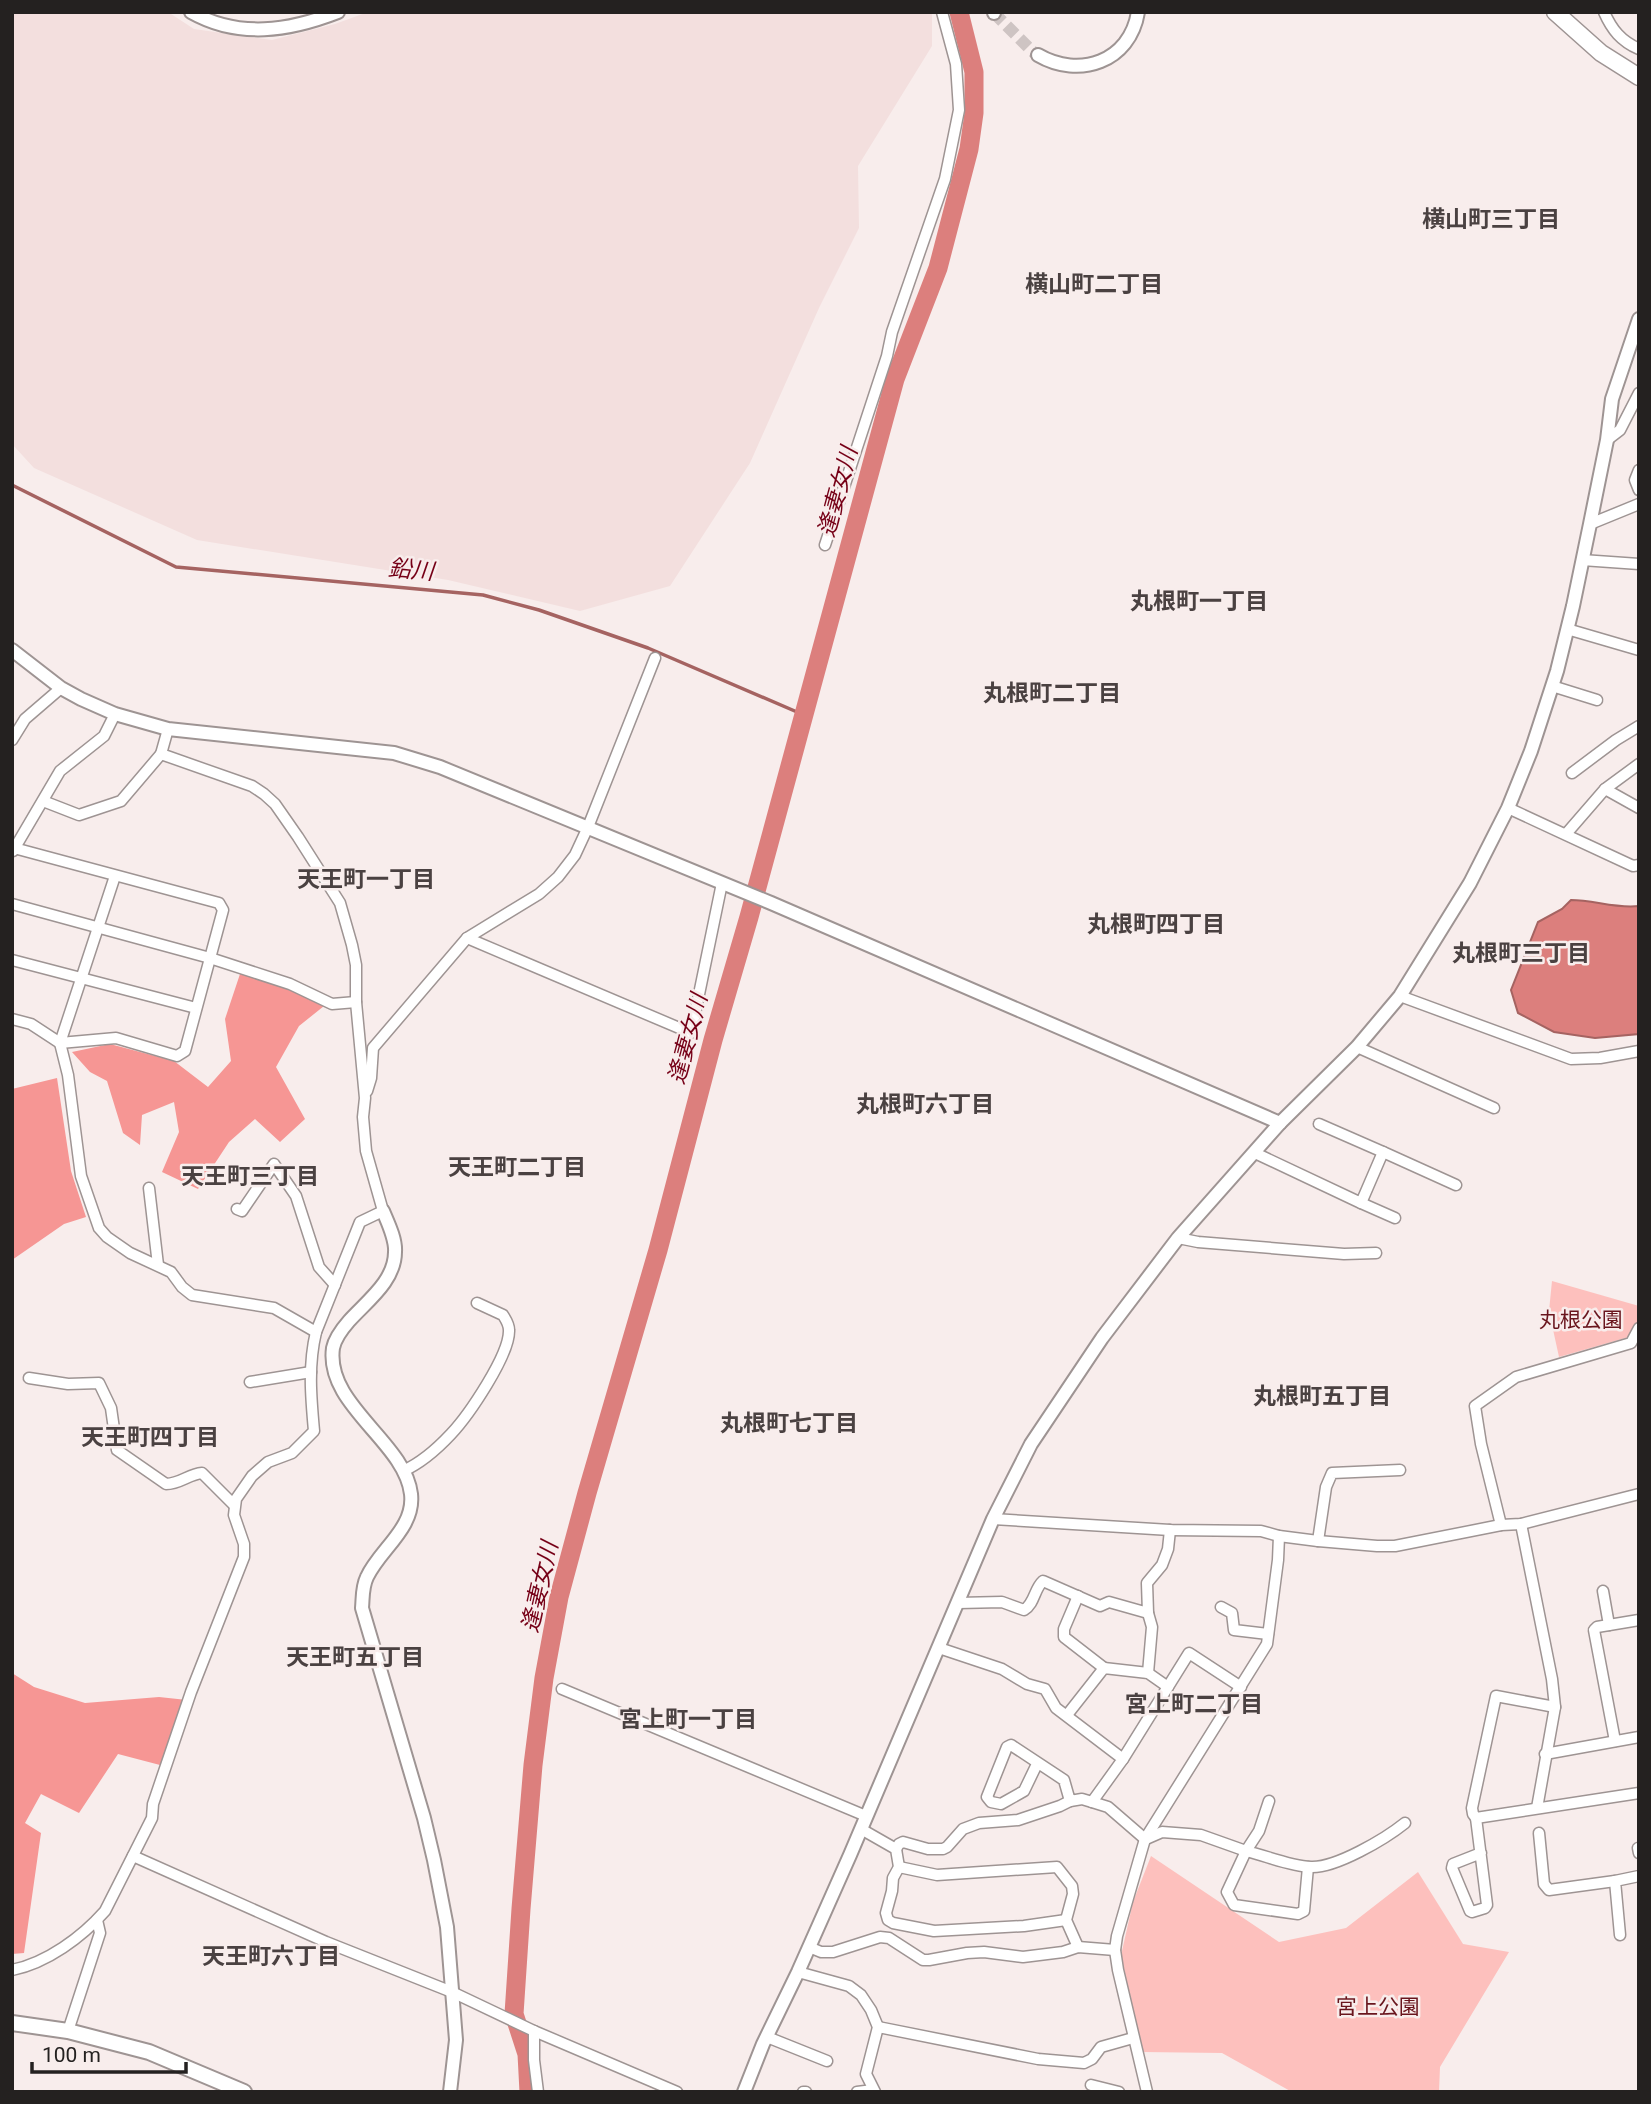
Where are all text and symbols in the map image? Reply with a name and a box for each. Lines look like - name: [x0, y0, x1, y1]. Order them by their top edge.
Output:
- district label: 横山町三丁目: [1422, 206, 1560, 233]
- district label: 横山町二丁目: [1025, 271, 1163, 298]
- water label: 逢妻女川: [813, 441, 864, 540]
- water label: 鉛川: [387, 555, 438, 586]
- district label: 丸根町一丁目: [1130, 588, 1268, 615]
- district label: 丸根町二丁目: [983, 680, 1121, 707]
- district label: 天王町一丁目: [297, 866, 435, 893]
- district label: 丸根町四丁目: [1087, 911, 1225, 938]
- district label: 丸根町三丁目: [1452, 940, 1590, 967]
- water label: 逢妻女川: [663, 988, 714, 1087]
- district label: 丸根町六丁目: [856, 1091, 994, 1118]
- district label: 天王町二丁目: [448, 1154, 586, 1181]
- district label: 天王町三丁目: [181, 1163, 319, 1190]
- park label: 丸根公園: [1539, 1308, 1623, 1332]
- district label: 丸根町五丁目: [1253, 1383, 1391, 1410]
- district label: 丸根町七丁目: [720, 1410, 858, 1437]
- district label: 天王町四丁目: [81, 1424, 219, 1451]
- water label: 逢妻女川: [516, 1536, 564, 1635]
- district label: 天王町五丁目: [286, 1644, 424, 1671]
- district label: 宮上町二丁目: [1125, 1691, 1263, 1718]
- district label: 宮上町一丁目: [619, 1706, 757, 1733]
- district label: 天王町六丁目: [202, 1943, 340, 1970]
- park label: 宮上公園: [1336, 1995, 1420, 2019]
- scale bar: [32, 2030, 186, 2074]
- text: 100 m: [42, 2043, 101, 2067]

